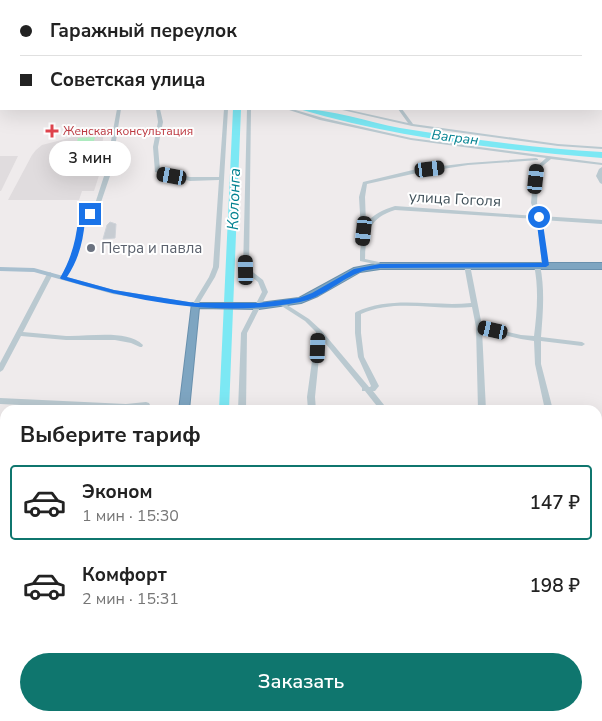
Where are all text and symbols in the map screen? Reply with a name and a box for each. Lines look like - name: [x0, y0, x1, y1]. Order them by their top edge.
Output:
- text: Гаражный переулок: [50, 18, 237, 44]
- text: Советская улица: [50, 67, 205, 93]
- place label: Женская консультация: [63, 123, 193, 139]
- marker: Женская консультация: [45, 124, 59, 138]
- water label: Вагран: [430, 125, 480, 150]
- callout: 3 мин: [49, 142, 131, 176]
- text: 3 мин: [68, 147, 112, 169]
- car: [414, 160, 445, 178]
- car: [526, 163, 545, 195]
- car: [155, 166, 188, 186]
- water label: Колонга: [222, 168, 246, 231]
- street label: улица Гоголя: [409, 187, 501, 211]
- route end: [79, 203, 101, 225]
- route start: [528, 206, 550, 228]
- car: [354, 215, 373, 247]
- place label: Петра и павла: [101, 238, 202, 258]
- marker: Петра и павла: [85, 242, 97, 254]
- car: [238, 255, 253, 285]
- car: [476, 319, 509, 341]
- car: [309, 333, 326, 363]
- text: Выберите тариф: [20, 420, 201, 450]
- text: Эконом: [82, 479, 153, 505]
- icon: car: [22, 480, 67, 525]
- text: 147 ₽: [529, 490, 580, 516]
- text: 1 мин · 15:30: [82, 505, 179, 527]
- text: Комфорт: [82, 562, 167, 588]
- icon: car: [22, 563, 67, 608]
- text: 198 ₽: [529, 573, 580, 599]
- text: 2 мин · 15:31: [82, 588, 179, 610]
- button: Заказать: [20, 653, 582, 711]

